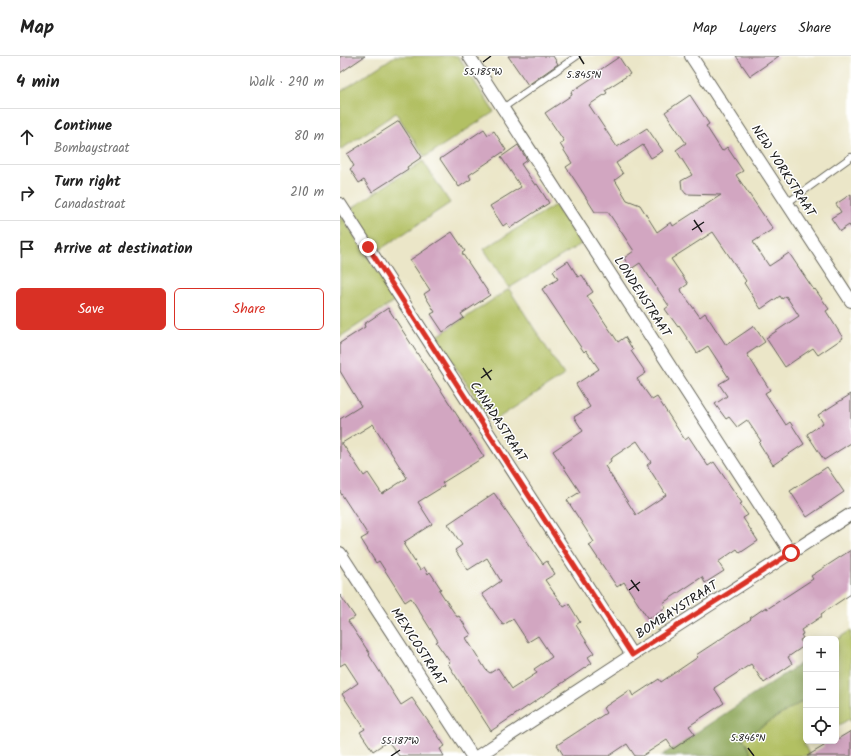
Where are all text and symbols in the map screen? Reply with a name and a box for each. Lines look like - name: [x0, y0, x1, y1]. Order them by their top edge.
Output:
- text: Map: [20, 13, 54, 43]
- text: Map: [693, 17, 717, 39]
- text: Layers: [739, 17, 777, 39]
- text: Share: [799, 17, 831, 39]
- text: 55.185°W: [464, 64, 503, 80]
- text: 5.845°N: [567, 67, 602, 83]
- text: 4 min: [16, 69, 60, 96]
- text: Walk · 290 m: [249, 72, 324, 93]
- text: Continue: [54, 114, 112, 138]
- street label: NEW YORKSTRAAT: [745, 121, 821, 222]
- icon: ahead: [16, 126, 38, 148]
- text: 80 m: [294, 126, 324, 147]
- text: Bombaystraat: [54, 138, 130, 159]
- text: Turn right: [54, 170, 121, 194]
- icon: right: [16, 182, 38, 204]
- text: 210 m: [290, 182, 324, 203]
- text: Canadastraat: [54, 194, 126, 215]
- text: Arrive at destination: [54, 237, 193, 261]
- icon: arrive: [16, 238, 38, 260]
- route end: [359, 238, 377, 256]
- street label: LONDENSTRAAT: [608, 252, 677, 343]
- button: Save: [16, 288, 166, 330]
- button: Share: [174, 288, 324, 330]
- street label: CANADASTRAAT: [464, 377, 533, 468]
- route start: [782, 544, 800, 562]
- street label: BOMBAYSTRAAT: [632, 575, 723, 645]
- street label: MEXICOSTRAAT: [385, 604, 452, 691]
- map controls: [803, 636, 839, 744]
- button: +: [803, 636, 839, 672]
- button: −: [803, 672, 839, 708]
- button: locate: [803, 708, 839, 744]
- text: 5.846°N: [731, 730, 766, 746]
- text: 55.187°W: [381, 733, 419, 749]

